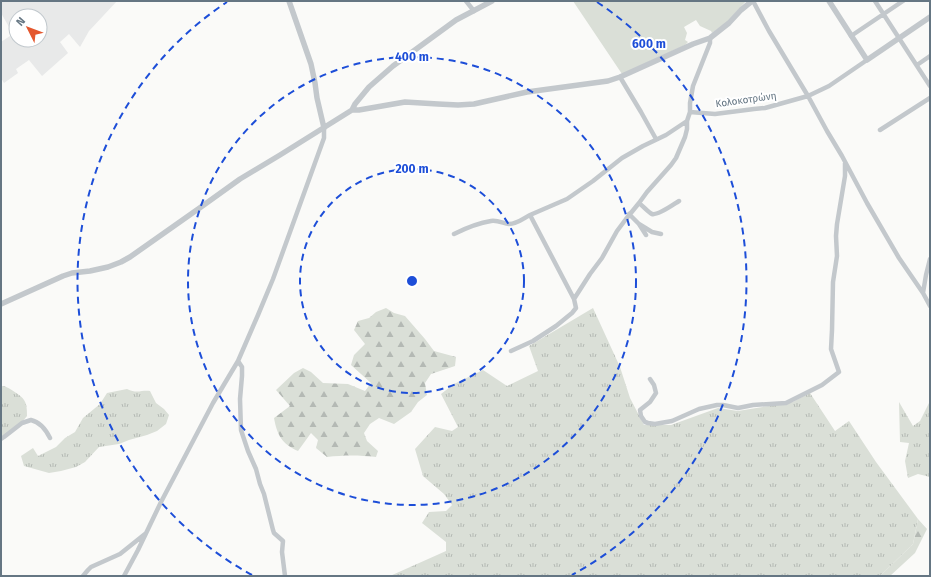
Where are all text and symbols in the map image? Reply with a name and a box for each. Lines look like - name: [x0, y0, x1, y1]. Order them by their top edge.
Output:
- north arrow: [8, 8, 48, 48]
- text: N: [14, 15, 28, 29]
- text: 600 m: [632, 37, 666, 51]
- text: 400 m: [395, 50, 429, 64]
- street label: Κολοκοτρώνη: [715, 89, 777, 110]
- text: 200 m: [395, 162, 429, 176]
- centre of rings: [405, 274, 419, 288]

